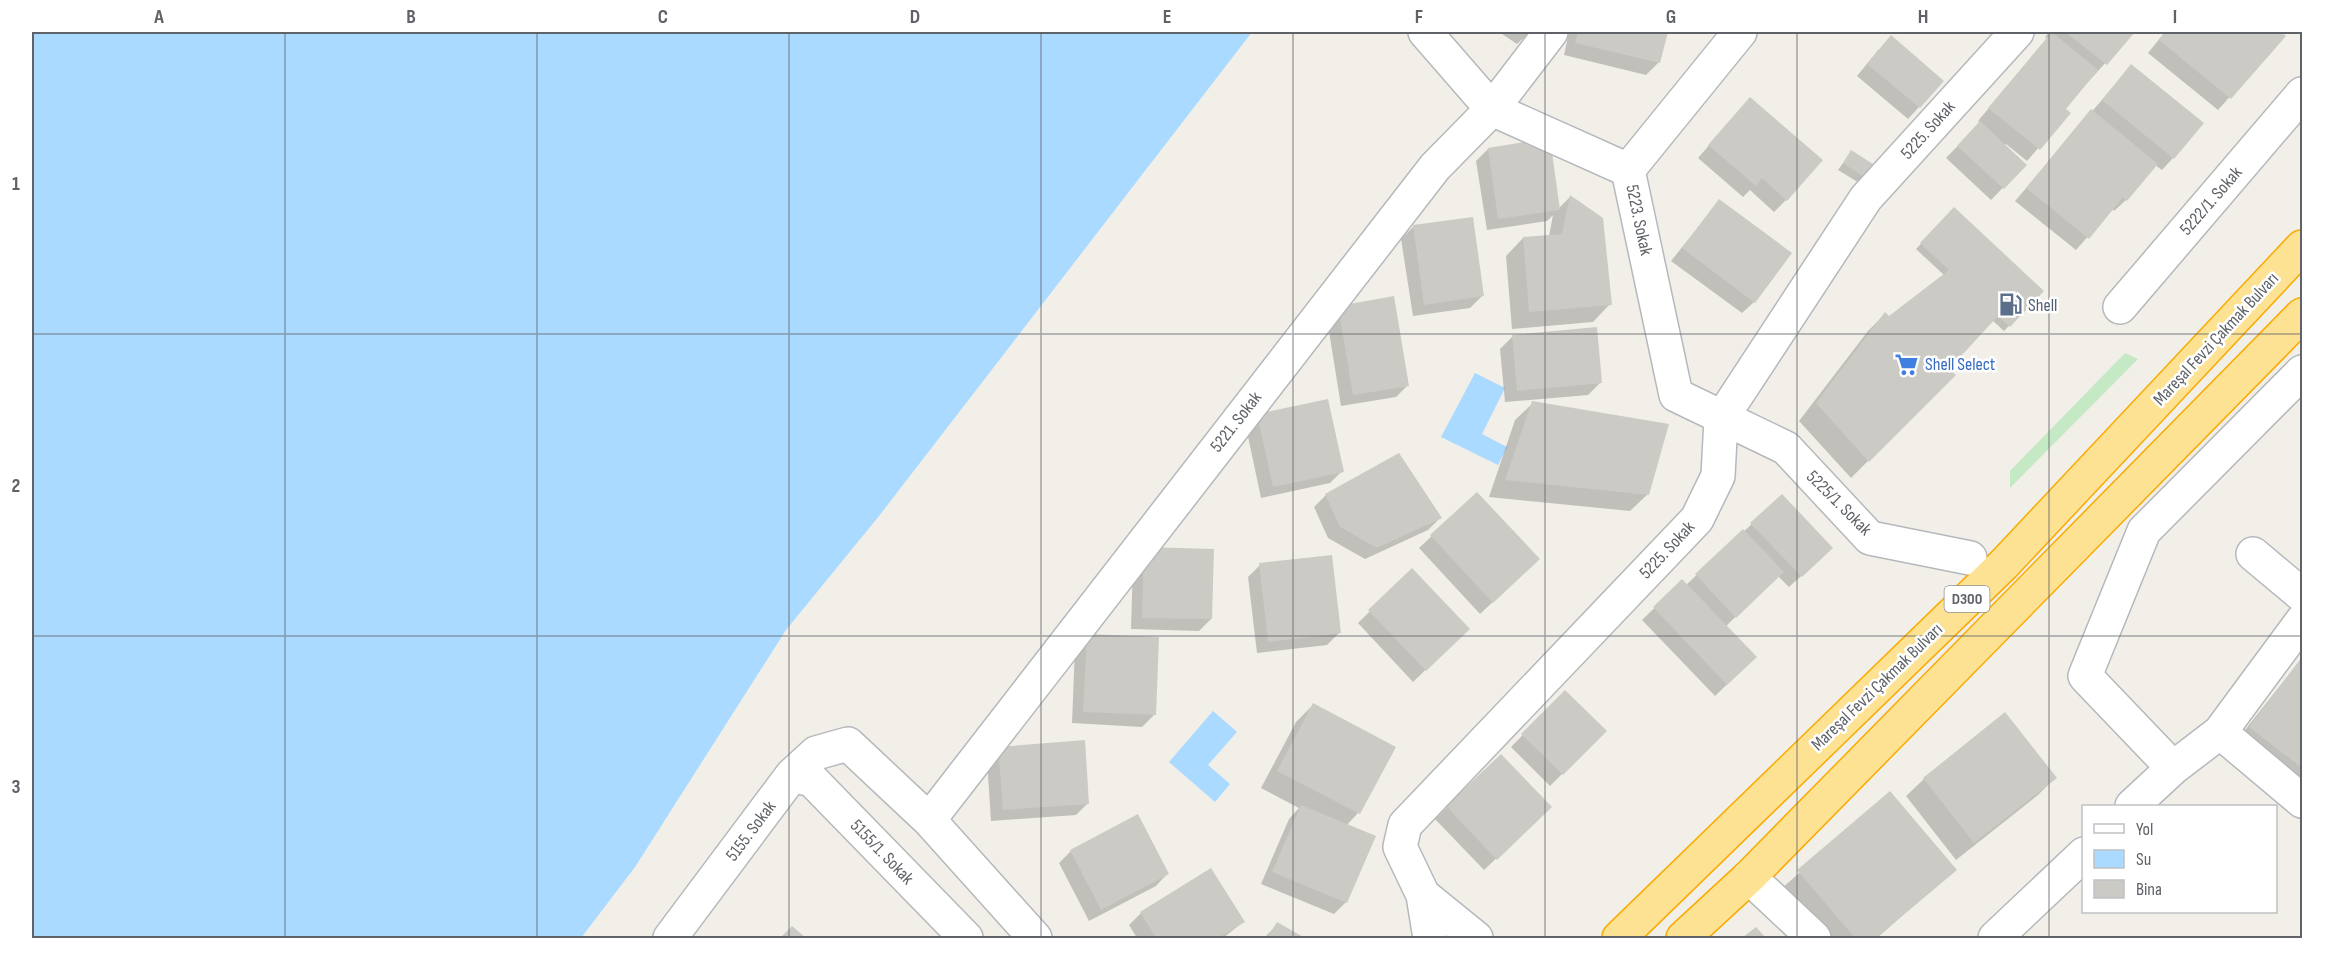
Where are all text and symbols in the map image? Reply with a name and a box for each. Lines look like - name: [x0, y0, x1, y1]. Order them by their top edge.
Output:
- text: A: [153, 5, 164, 29]
- text: B: [406, 5, 416, 29]
- text: C: [658, 5, 668, 29]
- text: D: [910, 5, 920, 29]
- text: E: [1163, 5, 1171, 29]
- text: F: [1415, 5, 1423, 29]
- text: G: [1666, 5, 1676, 29]
- text: H: [1918, 5, 1928, 29]
- text: I: [2173, 5, 2177, 29]
- street label: 5225. Sokak: [1896, 96, 1960, 164]
- street label: 5222/1. Sokak: [2176, 162, 2247, 240]
- text: 1: [12, 172, 20, 196]
- street label: 5223. Sokak: [1621, 183, 1657, 257]
- street label: Mareşal Fevzi Çakmak Bulvarı: [2149, 268, 2283, 410]
- fuel station icon: Shell: [1997, 292, 2023, 318]
- place label: Shell: [2028, 295, 2057, 316]
- supermarket icon: Shell Select: [1894, 351, 1920, 377]
- place label: Shell Select: [1925, 354, 1996, 375]
- street label: 5221. Sokak: [1206, 387, 1266, 456]
- street label: 5225/1. Sokak: [1802, 466, 1876, 540]
- text: 2: [12, 474, 20, 498]
- street label: 5225. Sokak: [1635, 517, 1699, 583]
- road number: D300: [1944, 586, 1990, 612]
- street label: Mareşal Fevzi Çakmak Bulvarı: [1807, 619, 1947, 755]
- text: 3: [12, 775, 21, 799]
- street label: 5155. Sokak: [722, 797, 781, 865]
- legend: [2082, 805, 2277, 913]
- street label: 5155/1. Sokak: [846, 815, 918, 889]
- text: Yol: [2136, 819, 2153, 840]
- text: Su: [2136, 849, 2151, 870]
- text: Bina: [2136, 879, 2162, 900]

